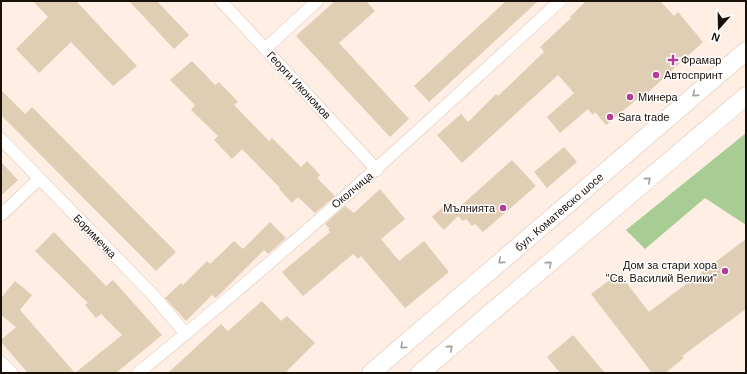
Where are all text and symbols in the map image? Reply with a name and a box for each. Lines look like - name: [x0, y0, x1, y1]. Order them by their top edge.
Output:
- north arrow: [699, 8, 739, 48]
- text: N: [710, 30, 721, 44]
- street label: Георги Икономов: [265, 49, 333, 121]
- place label: Фрамар: [681, 54, 721, 66]
- marker: Фрамар: [668, 55, 678, 65]
- place label: Автоспринт: [664, 69, 723, 81]
- marker: Автоспринт: [651, 70, 661, 80]
- one-way arrow: [693, 90, 700, 97]
- place label: Минера: [638, 91, 679, 103]
- marker: Минера: [625, 92, 635, 102]
- place label: Sara trade: [618, 111, 669, 123]
- marker: Sara trade: [605, 112, 615, 122]
- street label: Околчица: [329, 169, 376, 211]
- street label: бул. Коматевско шосе: [513, 170, 605, 254]
- one-way arrow: [643, 177, 651, 184]
- place label: Мълнията: [443, 202, 496, 214]
- marker: Мълнията: [498, 203, 508, 213]
- street label: Боримечка: [71, 212, 119, 261]
- one-way arrow: [498, 257, 506, 264]
- place label: Дом за стари хора "Св. Василий Велики": [606, 259, 718, 284]
- one-way arrow: [544, 262, 552, 269]
- marker: Дом за стари хора "Св. Василий Велики": [720, 266, 730, 276]
- one-way arrow: [400, 341, 407, 348]
- one-way arrow: [445, 346, 452, 353]

